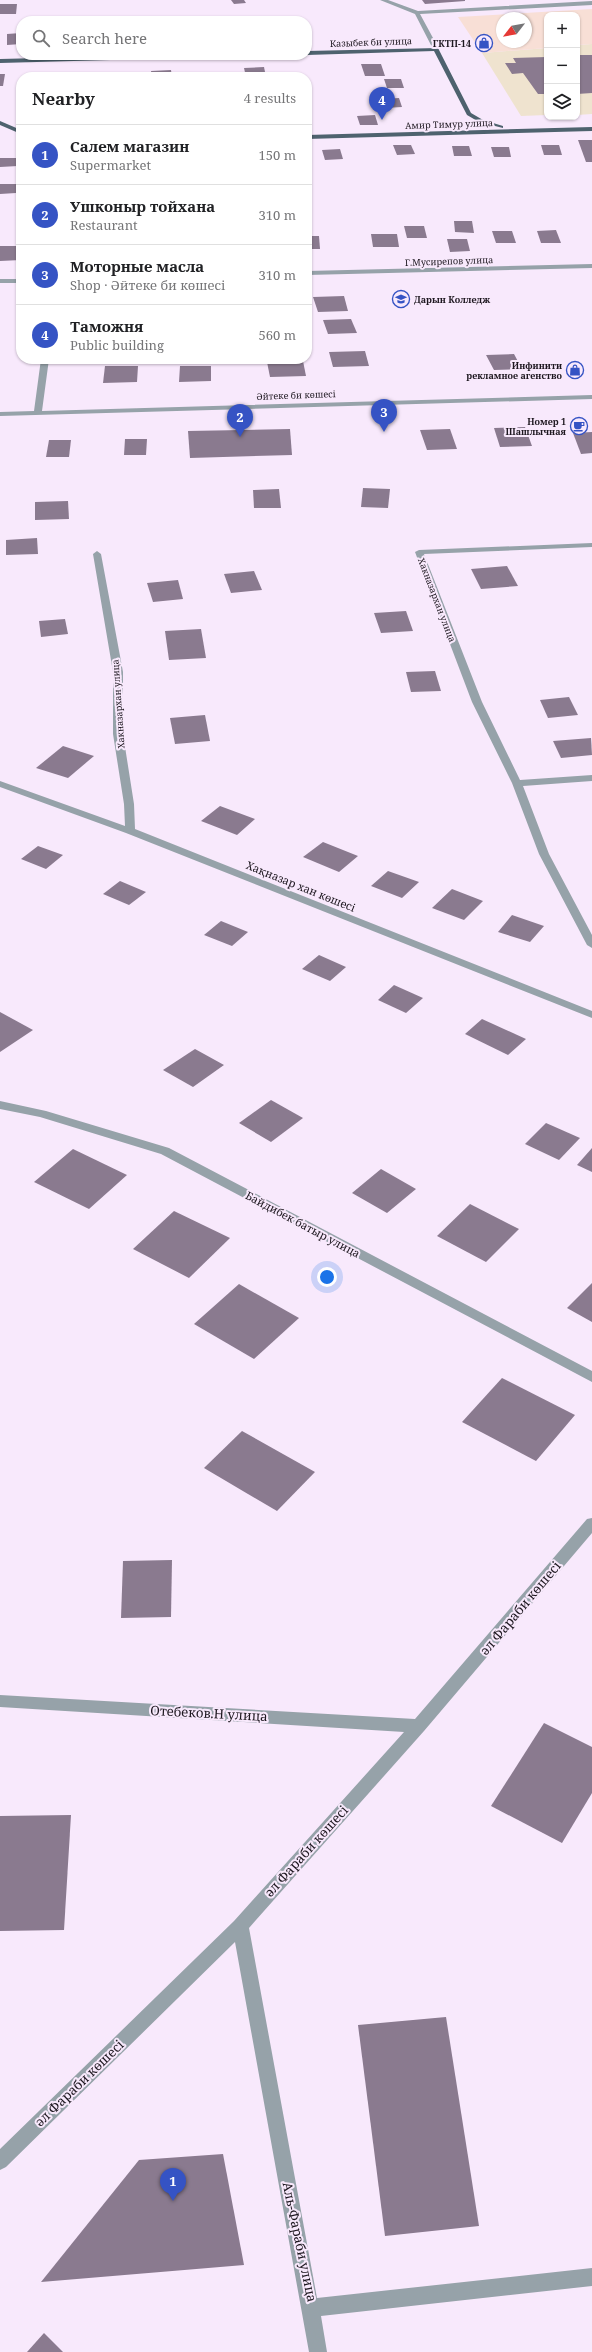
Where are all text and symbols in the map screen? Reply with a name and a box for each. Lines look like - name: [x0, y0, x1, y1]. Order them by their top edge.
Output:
- north arrow: [496, 12, 532, 48]
- map controls: [544, 12, 580, 120]
- button: +: [544, 12, 580, 48]
- search box: [16, 16, 312, 60]
- icon: search: [30, 27, 52, 49]
- text: Search here: [62, 28, 147, 48]
- shop icon: ГКТП-14: [474, 33, 494, 53]
- street label: Казыбек би улица: [330, 34, 412, 50]
- place label: ГКТП-14: [433, 37, 471, 50]
- button: −: [544, 48, 580, 84]
- button: layers: [544, 84, 580, 120]
- text: Nearby: [32, 87, 95, 110]
- pin: 4: [369, 87, 395, 120]
- text: 4 results: [244, 89, 296, 107]
- street label: Амир Тимур улица: [405, 116, 493, 132]
- text: Салем магазин: [70, 136, 189, 156]
- text: 1: [41, 146, 49, 164]
- text: 150 m: [259, 146, 296, 164]
- text: Supermarket: [70, 156, 151, 174]
- text: Ушконыр тойхана: [70, 196, 215, 216]
- text: 2: [41, 206, 49, 224]
- text: 310 m: [259, 206, 296, 224]
- text: Restaurant: [70, 216, 138, 234]
- street label: Г.Мусирепов улица: [405, 253, 493, 269]
- text: Моторные масла: [70, 256, 204, 276]
- text: 3: [41, 266, 49, 284]
- text: 310 m: [259, 266, 296, 284]
- text: Shop · Әйтеке би көшесі: [70, 276, 225, 294]
- school or university icon: Дарын Колледж: [391, 289, 411, 309]
- place label: Дарын Колледж: [414, 293, 490, 306]
- text: Таможня: [70, 316, 143, 336]
- text: 4: [41, 326, 49, 344]
- text: 560 m: [259, 326, 296, 344]
- text: Public building: [70, 336, 164, 354]
- place label: Инфинити рекламное агенство: [466, 359, 563, 382]
- shop icon: Инфинити рекламное агенство: [565, 360, 585, 380]
- street label: Әйтеке би көшесі: [256, 387, 336, 403]
- pin: 3: [371, 399, 397, 432]
- pin: 2: [227, 404, 253, 437]
- place label: Номер 1 Шашлычная: [506, 415, 566, 438]
- cafe icon: Номер 1 Шашлычная: [569, 416, 589, 436]
- street label: Хакназархан улица: [415, 556, 459, 644]
- street label: Хакназархан улица: [108, 659, 128, 749]
- street label: Хақназар хан көшесі: [244, 857, 358, 915]
- street label: Байдибек батыр улица: [243, 1187, 363, 1261]
- your location: [317, 1267, 337, 1287]
- street label: әл Фараби көшесі: [475, 1557, 565, 1659]
- street label: Отебеков.Н улица: [150, 1701, 268, 1725]
- street label: әл Фараби көшесі: [260, 1801, 352, 1901]
- street label: әл Фараби көшесі: [30, 2035, 128, 2130]
- pin: 1: [160, 2168, 186, 2201]
- street label: Аль-Фараби улица: [278, 2180, 322, 2304]

